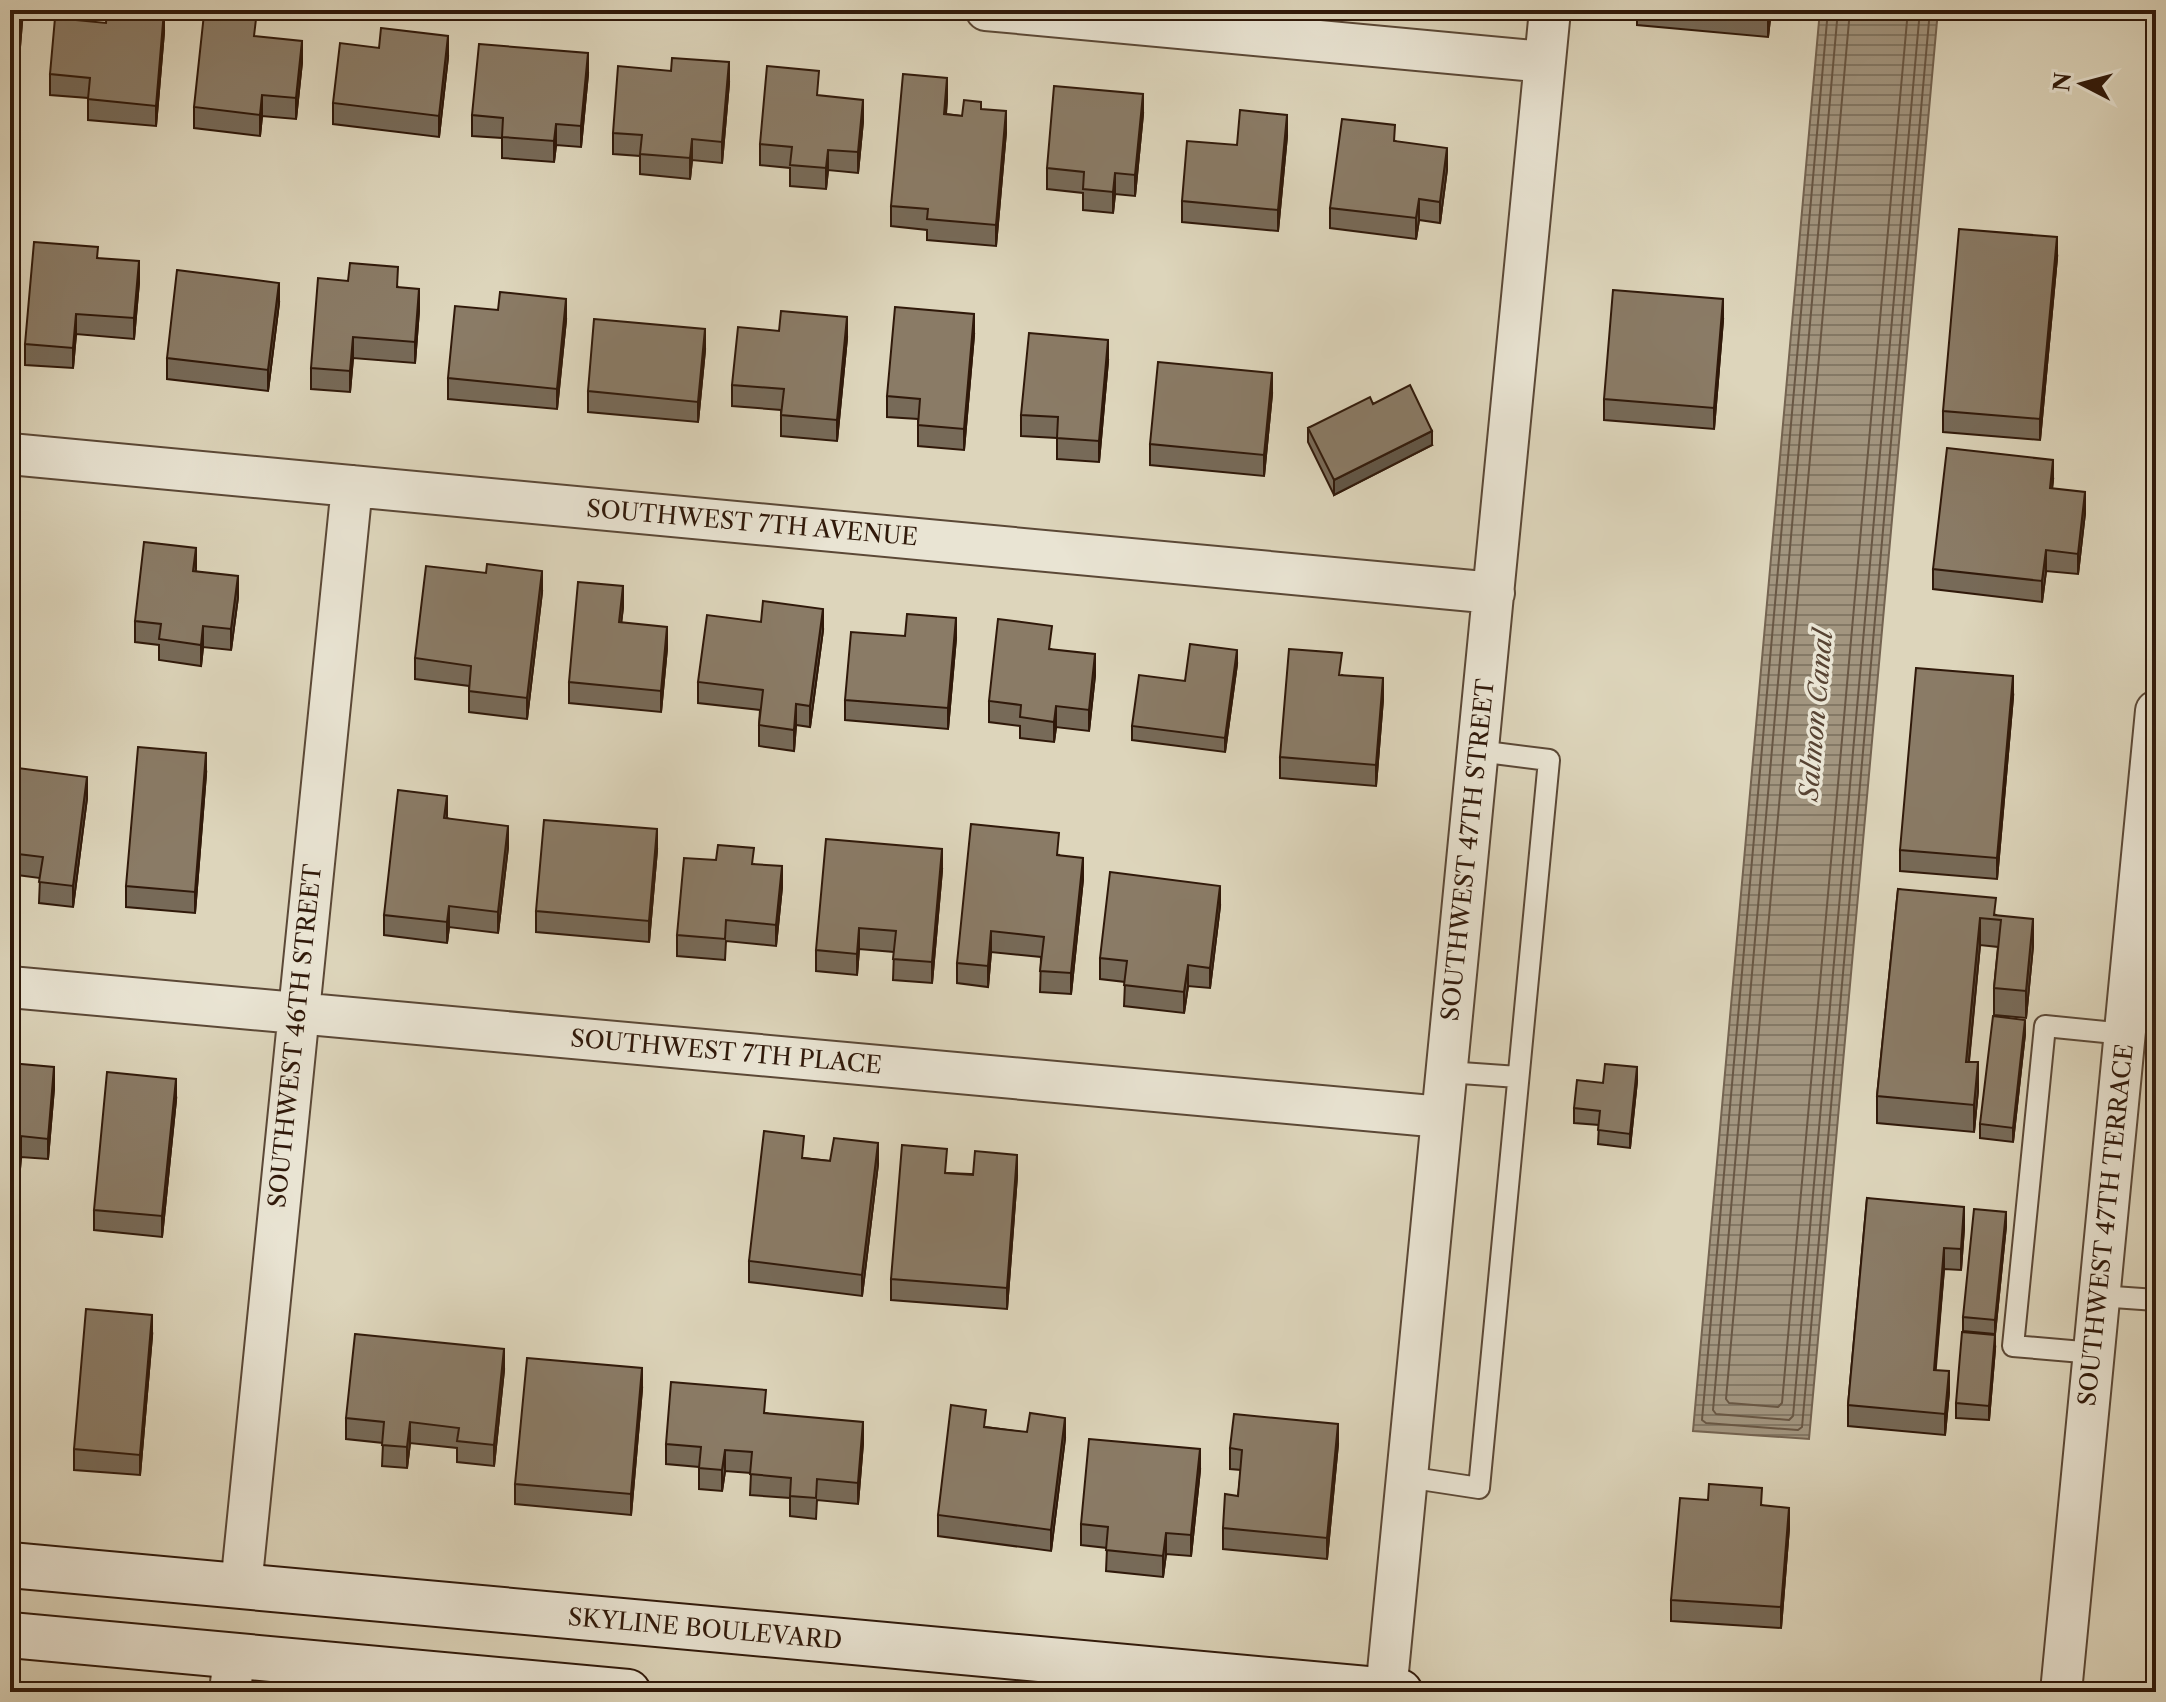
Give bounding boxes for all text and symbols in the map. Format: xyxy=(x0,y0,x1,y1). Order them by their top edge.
north arrow xyxy=(2042,44,2122,124)
text: N xyxy=(2048,71,2077,93)
street label: SOUTHWEST 7TH AVENUE xyxy=(585,494,919,551)
water label: Salmon Canal xyxy=(1792,626,1840,804)
street label: SOUTHWEST 47TH STREET xyxy=(1435,677,1500,1022)
street label: SOUTHWEST 46TH STREET xyxy=(262,863,327,1209)
street label: SOUTHWEST 7TH PLACE xyxy=(569,1023,883,1080)
street label: SOUTHWEST 47TH TERRACE xyxy=(2072,1043,2139,1407)
street label: SKYLINE BOULEVARD xyxy=(567,1602,843,1655)

